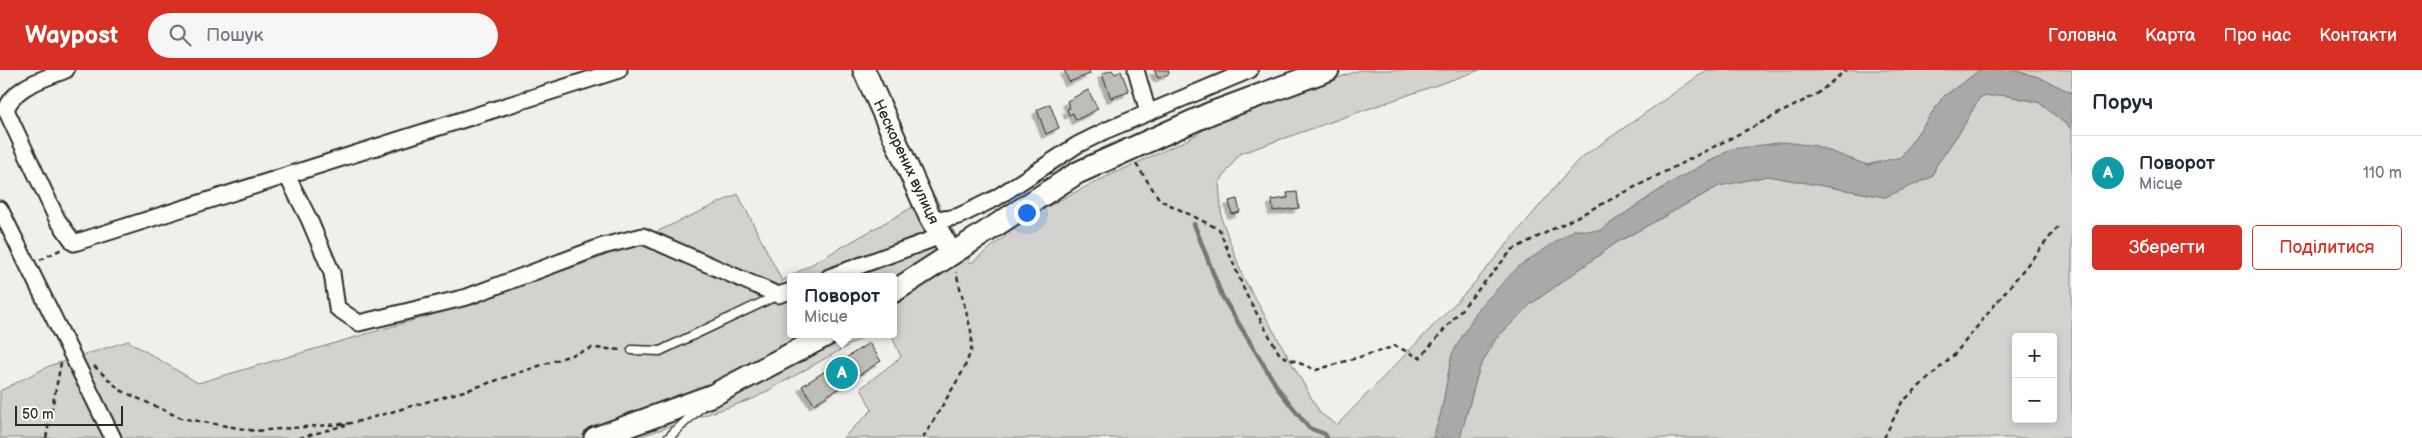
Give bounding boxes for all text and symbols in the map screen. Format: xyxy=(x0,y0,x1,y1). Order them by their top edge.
search box xyxy=(148,13,498,58)
text: Waypost xyxy=(25,21,118,50)
icon: search xyxy=(166,21,194,49)
text: Пошук xyxy=(206,24,264,47)
text: Головна xyxy=(2048,25,2117,46)
text: Карта xyxy=(2145,25,2196,46)
text: Про нас xyxy=(2224,25,2291,46)
text: Контакти xyxy=(2319,25,2397,46)
text: Поруч xyxy=(2092,90,2153,115)
street label: Нескорених вулиця xyxy=(869,96,943,228)
text: Поворот xyxy=(2139,152,2215,175)
text: A xyxy=(2103,164,2113,183)
text: 110 m xyxy=(2363,164,2402,183)
text: Місце xyxy=(2139,175,2183,194)
your location xyxy=(1014,200,1040,226)
button: Зберегти xyxy=(2092,225,2242,270)
button: Поділитися xyxy=(2252,225,2402,270)
popup xyxy=(787,273,897,338)
text: Поворот xyxy=(804,285,880,308)
text: Місце xyxy=(804,308,848,327)
map controls xyxy=(2012,333,2057,423)
button: + xyxy=(2012,333,2057,378)
pin: A xyxy=(826,354,858,392)
button: − xyxy=(2012,378,2057,423)
scale bar xyxy=(15,403,122,426)
text: 50 m xyxy=(22,406,54,423)

